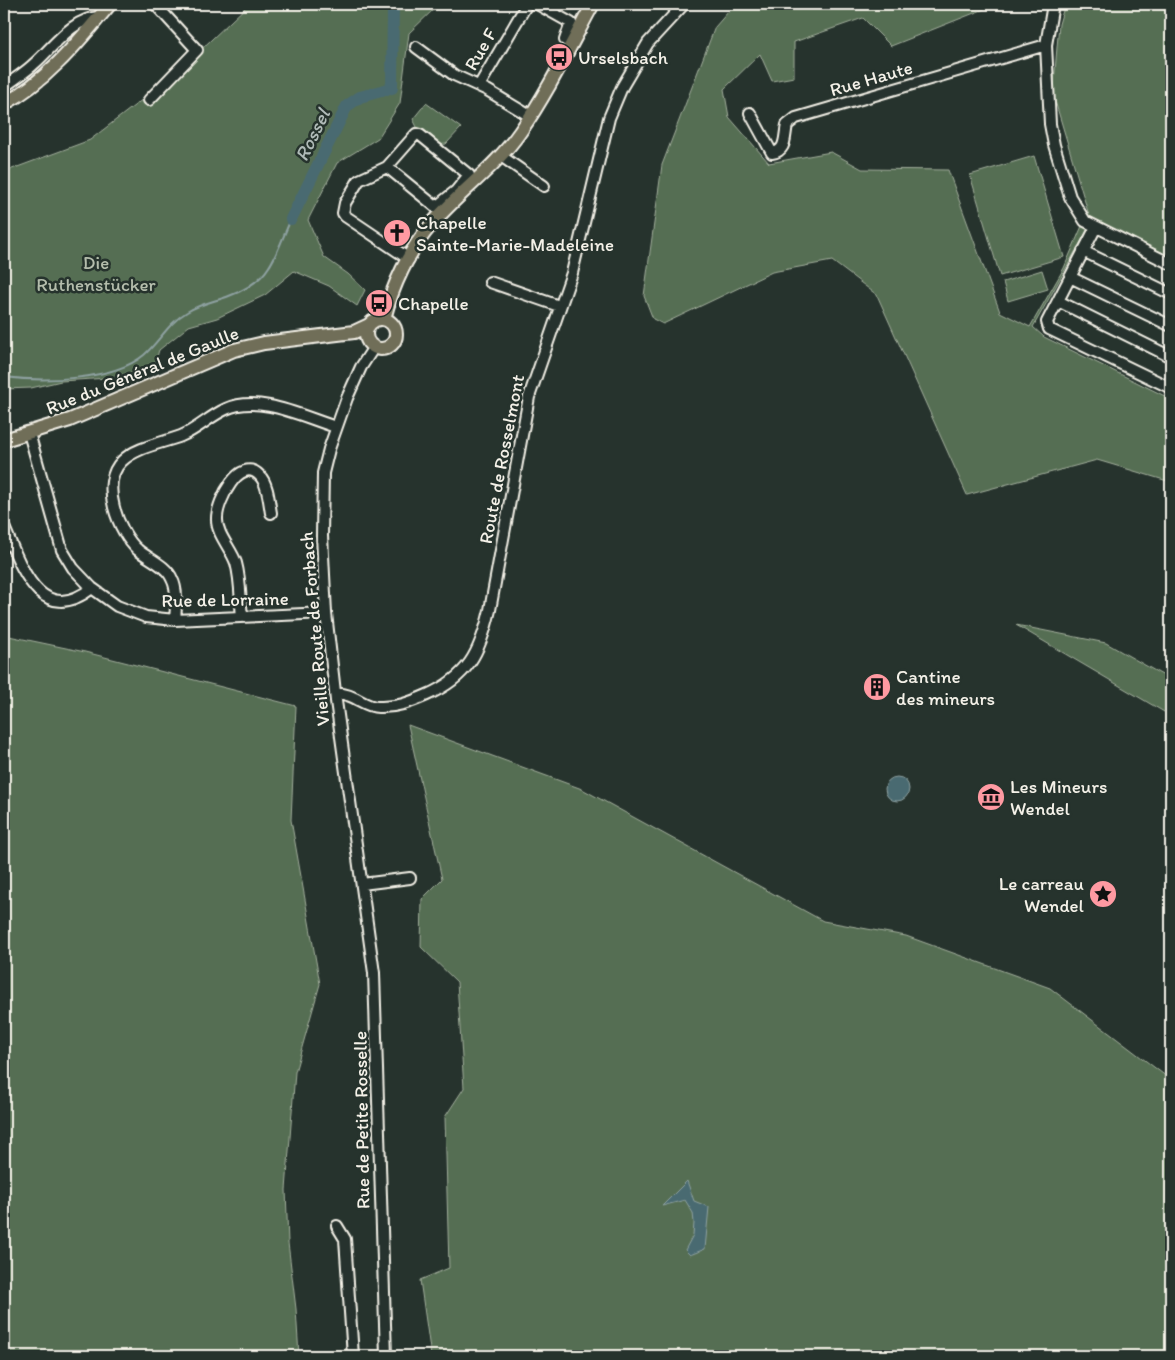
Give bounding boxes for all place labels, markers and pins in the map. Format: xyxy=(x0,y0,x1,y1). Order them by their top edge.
bus stop icon: Urselsbach xyxy=(544,42,574,72)
place label: Urselsbach xyxy=(578,46,669,69)
place label: Chapelle Sainte-Marie-Madeleine xyxy=(416,211,614,256)
church icon: Chapelle Sainte-Marie-Madeleine xyxy=(382,218,412,248)
bus stop icon: Chapelle xyxy=(364,288,394,318)
place label: Chapelle xyxy=(398,292,469,315)
place label: Cantine des mineurs xyxy=(896,665,995,710)
building icon: Cantine des mineurs xyxy=(862,672,892,702)
place label: Les Mineurs Wendel xyxy=(1010,775,1107,820)
museum icon: Les Mineurs Wendel xyxy=(976,782,1006,812)
place label: Le carreau Wendel xyxy=(999,872,1085,917)
place icon: Le carreau Wendel xyxy=(1088,879,1118,909)

